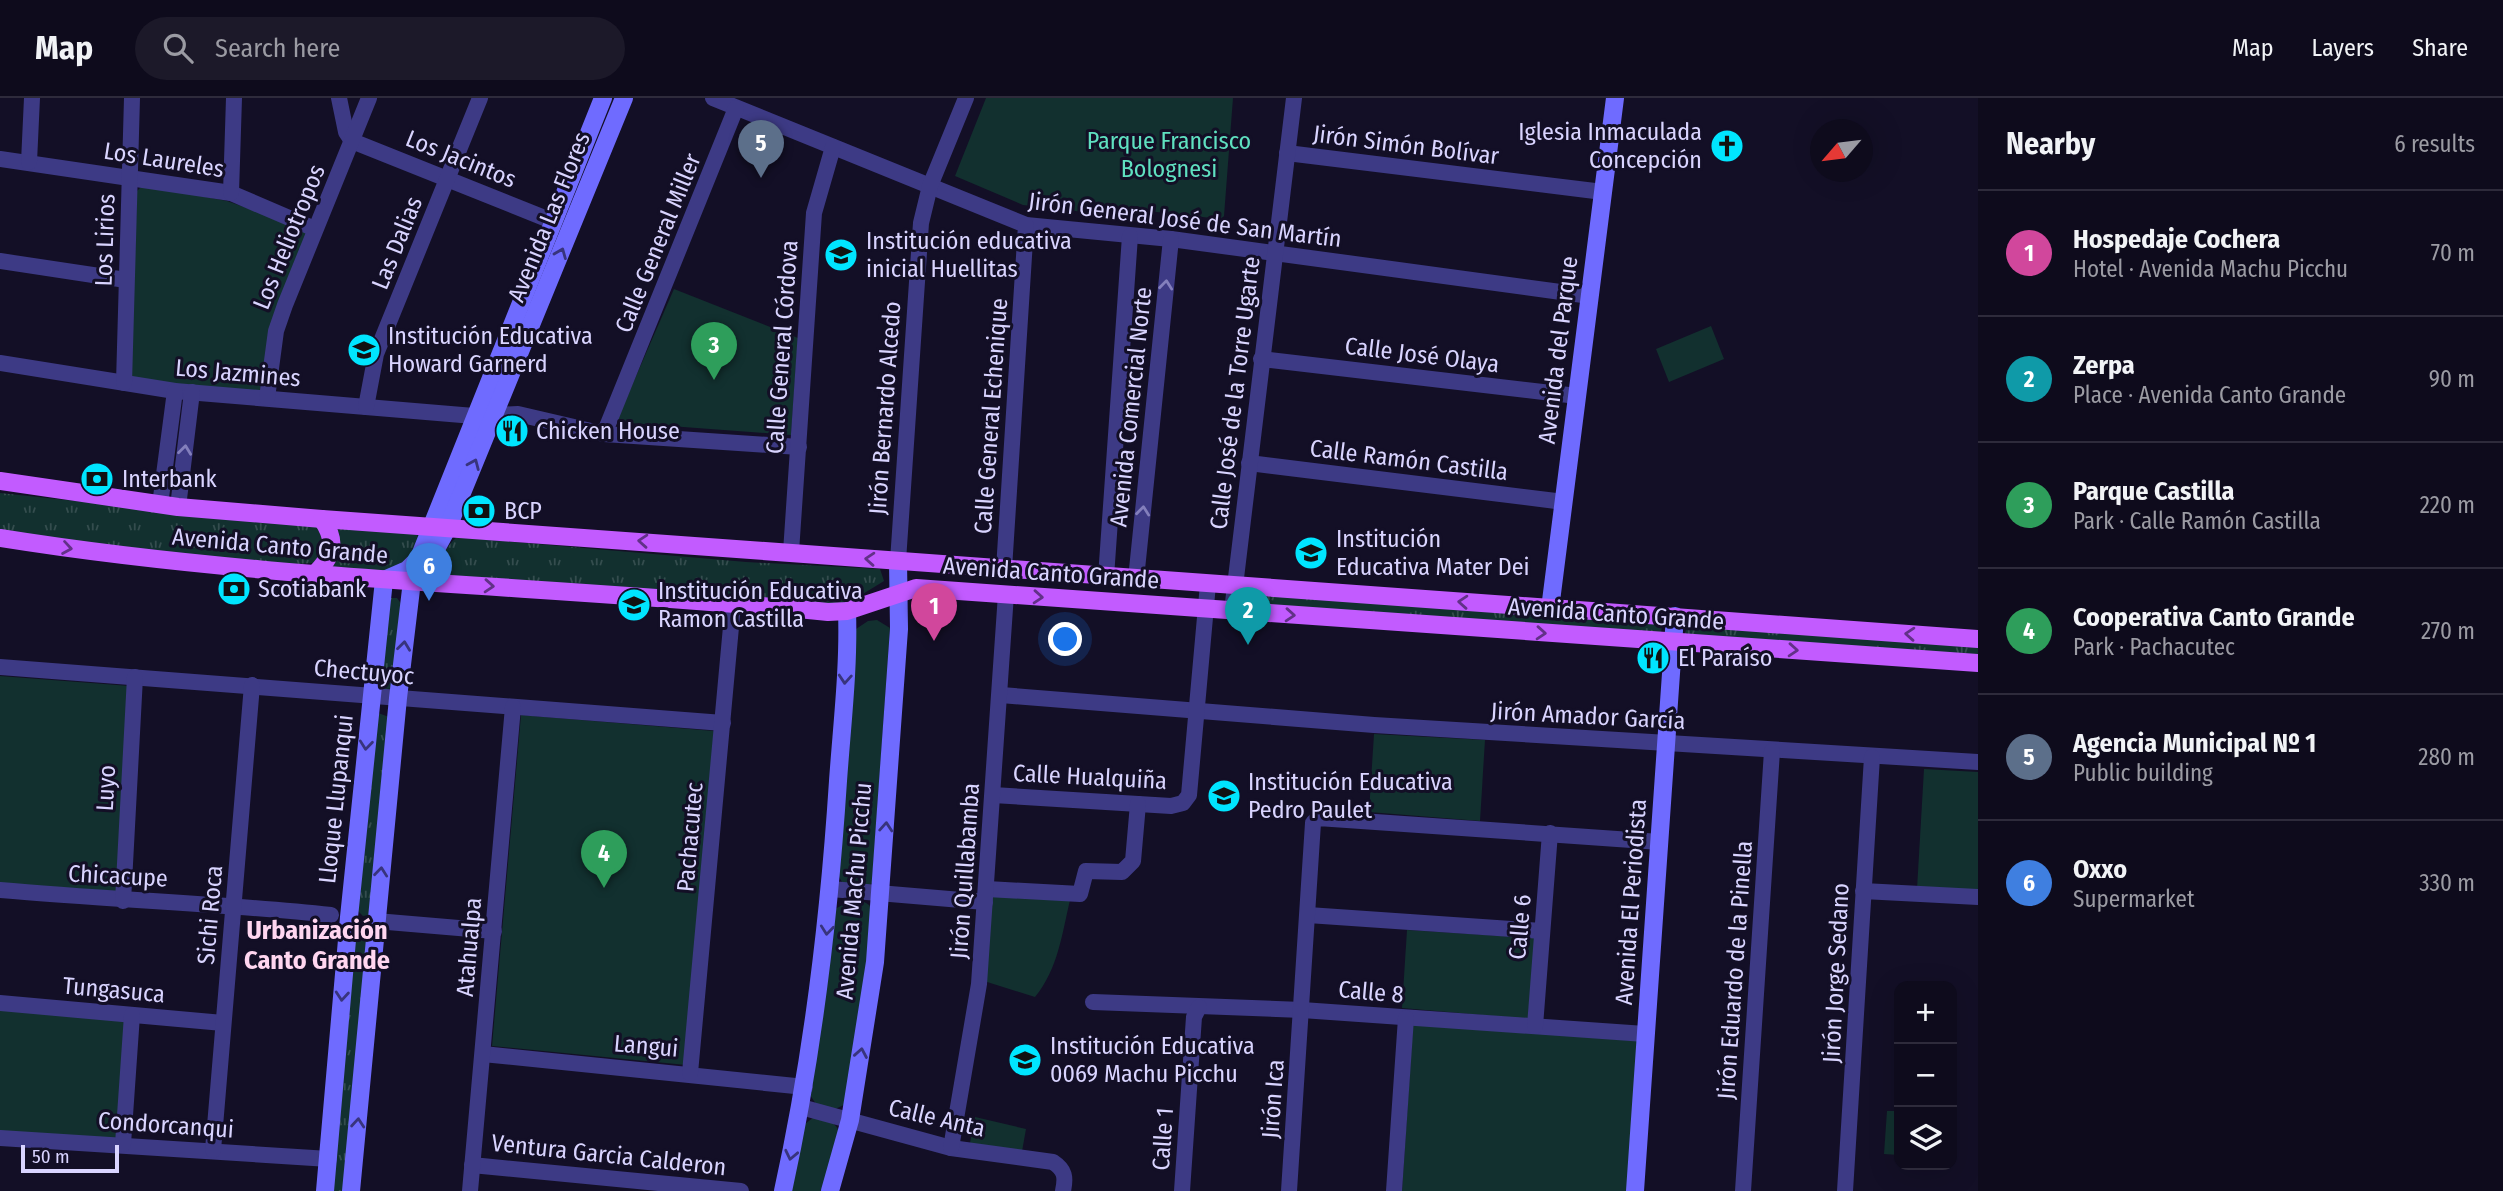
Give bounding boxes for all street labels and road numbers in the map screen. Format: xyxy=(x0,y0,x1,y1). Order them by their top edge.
street label: Jirón Simón Bolívar xyxy=(1311,120,1501,170)
street label: Los Jacintos xyxy=(402,124,520,194)
street label: Avenida Las Flores xyxy=(502,128,596,306)
street label: Los Laureles xyxy=(102,137,226,183)
street label: Calle General Miller xyxy=(609,149,707,337)
street label: Los Heliotropos xyxy=(247,160,331,314)
street label: Jirón General José de San Martín xyxy=(1027,187,1343,253)
street label: Los Lirios xyxy=(89,193,121,287)
street label: Las Dalias xyxy=(366,193,428,293)
street label: Calle General Córdova xyxy=(761,239,803,455)
street label: Calle José de la Torre Ugarte xyxy=(1204,255,1266,531)
street label: Avenida del Parque xyxy=(1533,255,1583,445)
street label: Avenida Comercial Norte xyxy=(1104,286,1158,528)
street label: Calle General Echenique xyxy=(969,297,1013,535)
street label: Jirón Bernardo Alcedo xyxy=(864,300,906,516)
street label: Calle José Olaya xyxy=(1343,332,1501,378)
street label: Los Jazmines xyxy=(174,354,302,392)
street label: Calle Ramón Castilla xyxy=(1308,434,1510,486)
street label: Avenida Canto Grande xyxy=(171,523,389,569)
street label: Avenida Canto Grande xyxy=(942,551,1160,595)
street label: Avenida Canto Grande xyxy=(1507,592,1725,636)
street label: Chectuyoc xyxy=(313,654,415,690)
street label: Jirón Amador García xyxy=(1490,697,1686,735)
street label: Lloque Llupanqui xyxy=(313,713,359,885)
street label: Calle Hualquiña xyxy=(1012,759,1168,795)
street label: Luyo xyxy=(91,764,121,812)
street label: Pachacutec xyxy=(671,781,709,893)
street label: Avenida Machu Picchu xyxy=(831,781,877,1001)
street label: Jirón Quillabamba xyxy=(945,782,985,960)
street label: Avenida El Periodista xyxy=(1610,798,1652,1006)
street label: Jirón Eduardo de la Pinella xyxy=(1712,840,1758,1100)
street label: Chicacupe xyxy=(67,859,169,893)
street label: Sichi Roca xyxy=(192,864,228,966)
street label: Jirón Jorge Sedano xyxy=(1817,882,1855,1064)
street label: Calle 6 xyxy=(1503,893,1537,961)
street label: Atahualpa xyxy=(451,896,487,998)
street label: Tungasuca xyxy=(62,972,166,1008)
street label: Calle 8 xyxy=(1337,975,1405,1009)
street label: Langui xyxy=(613,1029,679,1063)
street label: Jirón Ica xyxy=(1256,1058,1290,1140)
street label: Calle Anta xyxy=(886,1093,988,1143)
street label: Condorcanqui xyxy=(97,1106,235,1144)
street label: Calle 1 xyxy=(1147,1107,1179,1171)
street label: Ventura Garcia Calderon xyxy=(490,1129,728,1181)

